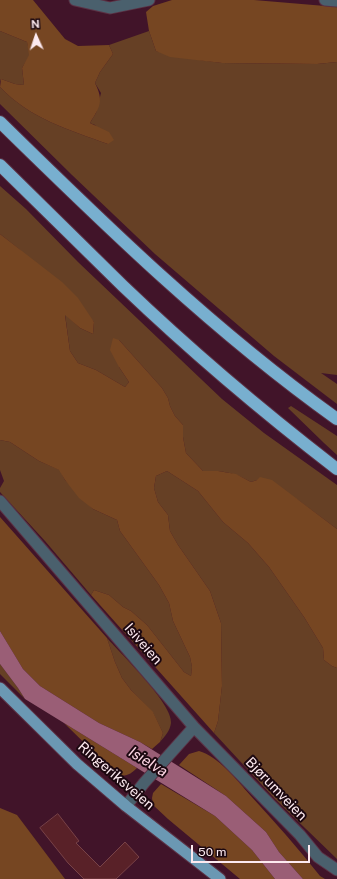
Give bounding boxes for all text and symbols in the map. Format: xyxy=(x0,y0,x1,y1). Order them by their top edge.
north arrow xyxy=(16,16,56,56)
text: N xyxy=(31,18,40,30)
street label: Isiveien xyxy=(121,620,165,668)
street label: Ringeriksveien xyxy=(74,738,158,814)
water label: Isielva xyxy=(125,743,171,781)
street label: Bjørumveien xyxy=(242,754,310,824)
scale bar xyxy=(193,837,312,863)
text: 50 m xyxy=(198,845,226,859)

